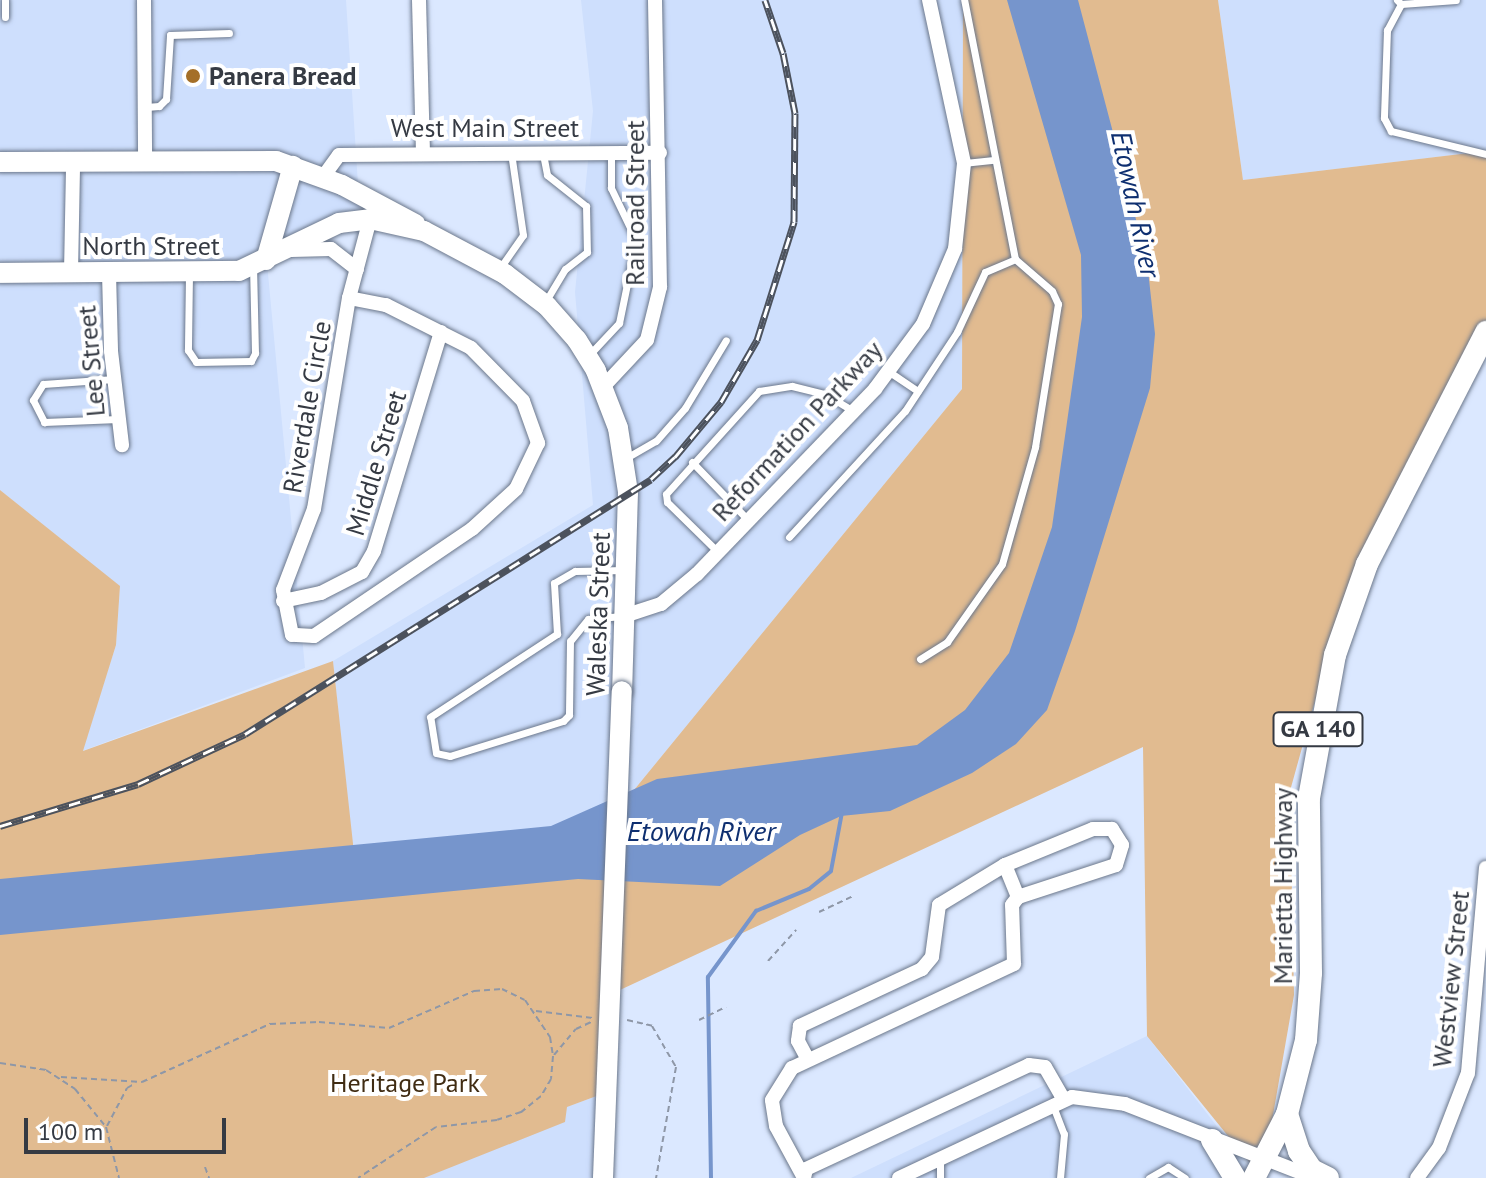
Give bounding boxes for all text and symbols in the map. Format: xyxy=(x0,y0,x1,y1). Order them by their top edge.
place label: Panera Bread xyxy=(209,60,357,92)
marker: Panera Bread xyxy=(184,67,202,85)
street label: West Main Street xyxy=(391,112,579,144)
street label: Railroad Street xyxy=(619,120,651,286)
water label: Etowah River xyxy=(1104,128,1168,280)
street label: North Street xyxy=(82,230,220,262)
street label: Lee Street xyxy=(71,304,111,418)
street label: Riverdale Circle xyxy=(276,318,338,496)
street label: Reformation Parkway xyxy=(705,334,889,528)
street label: Middle Street xyxy=(339,387,413,539)
street label: Waleska Street xyxy=(580,532,616,696)
road number: GA 140 xyxy=(1270,709,1366,749)
street label: Marietta Highway xyxy=(1267,788,1299,984)
water label: Etowah River xyxy=(627,814,775,848)
street label: Westview Street xyxy=(1426,889,1476,1069)
park label: Heritage Park xyxy=(330,1067,480,1099)
scale bar xyxy=(28,1102,230,1152)
text: 100 m xyxy=(38,1116,103,1147)

